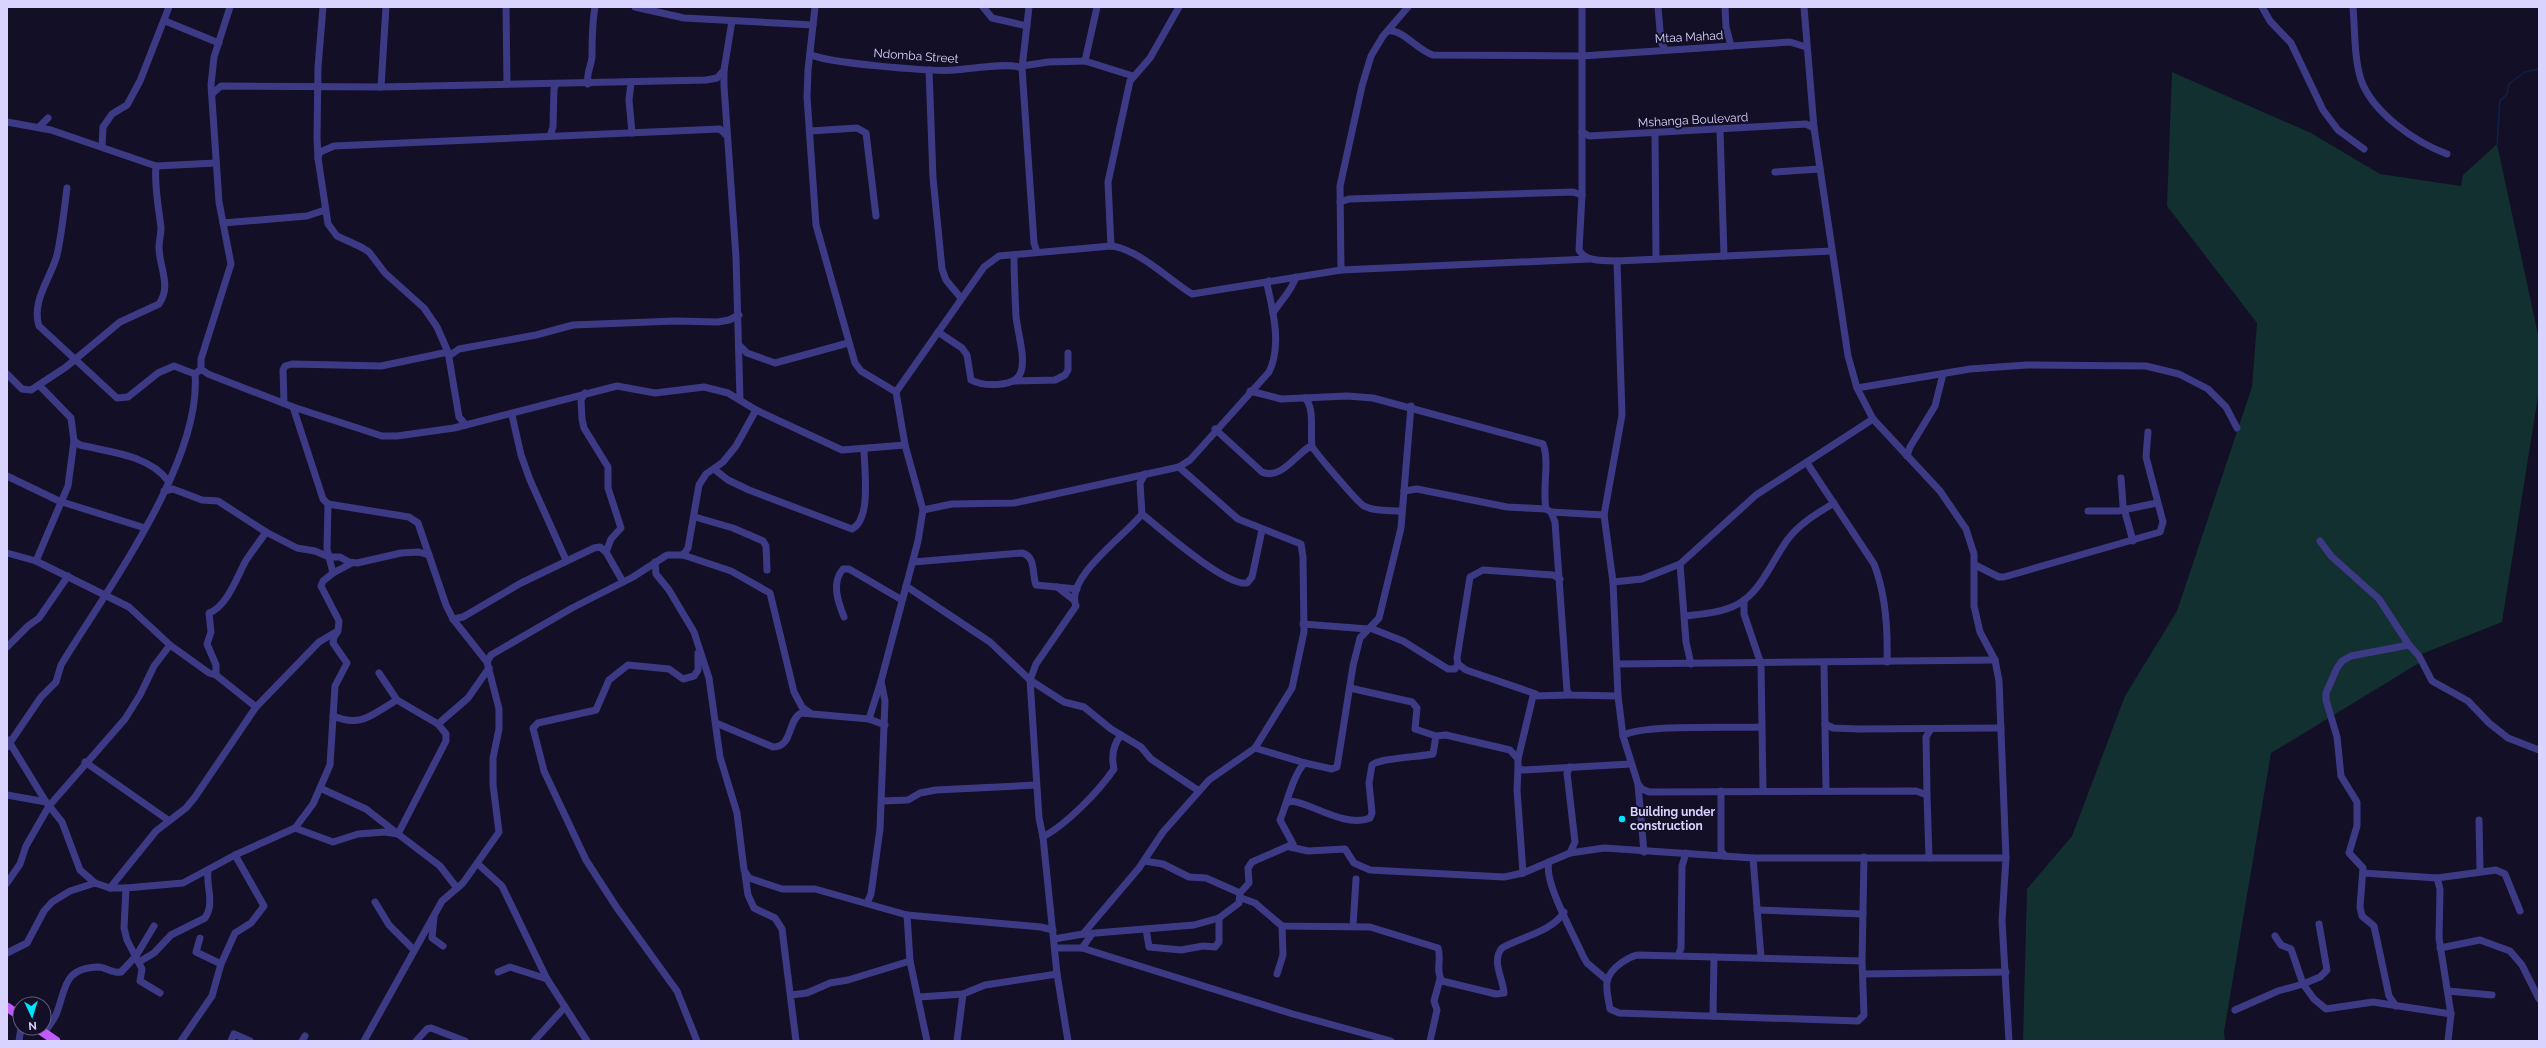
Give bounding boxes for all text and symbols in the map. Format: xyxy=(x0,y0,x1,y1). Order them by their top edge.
street label: Mtaa Mahad xyxy=(1654,28,1724,46)
street label: Ndomba Street xyxy=(873,46,959,66)
street label: Mshanga Boulevard xyxy=(1637,110,1749,130)
place label: Building under construction xyxy=(1630,805,1716,833)
marker: Building under construction xyxy=(1617,814,1627,824)
north arrow xyxy=(12,996,52,1036)
text: N xyxy=(28,1019,37,1032)

